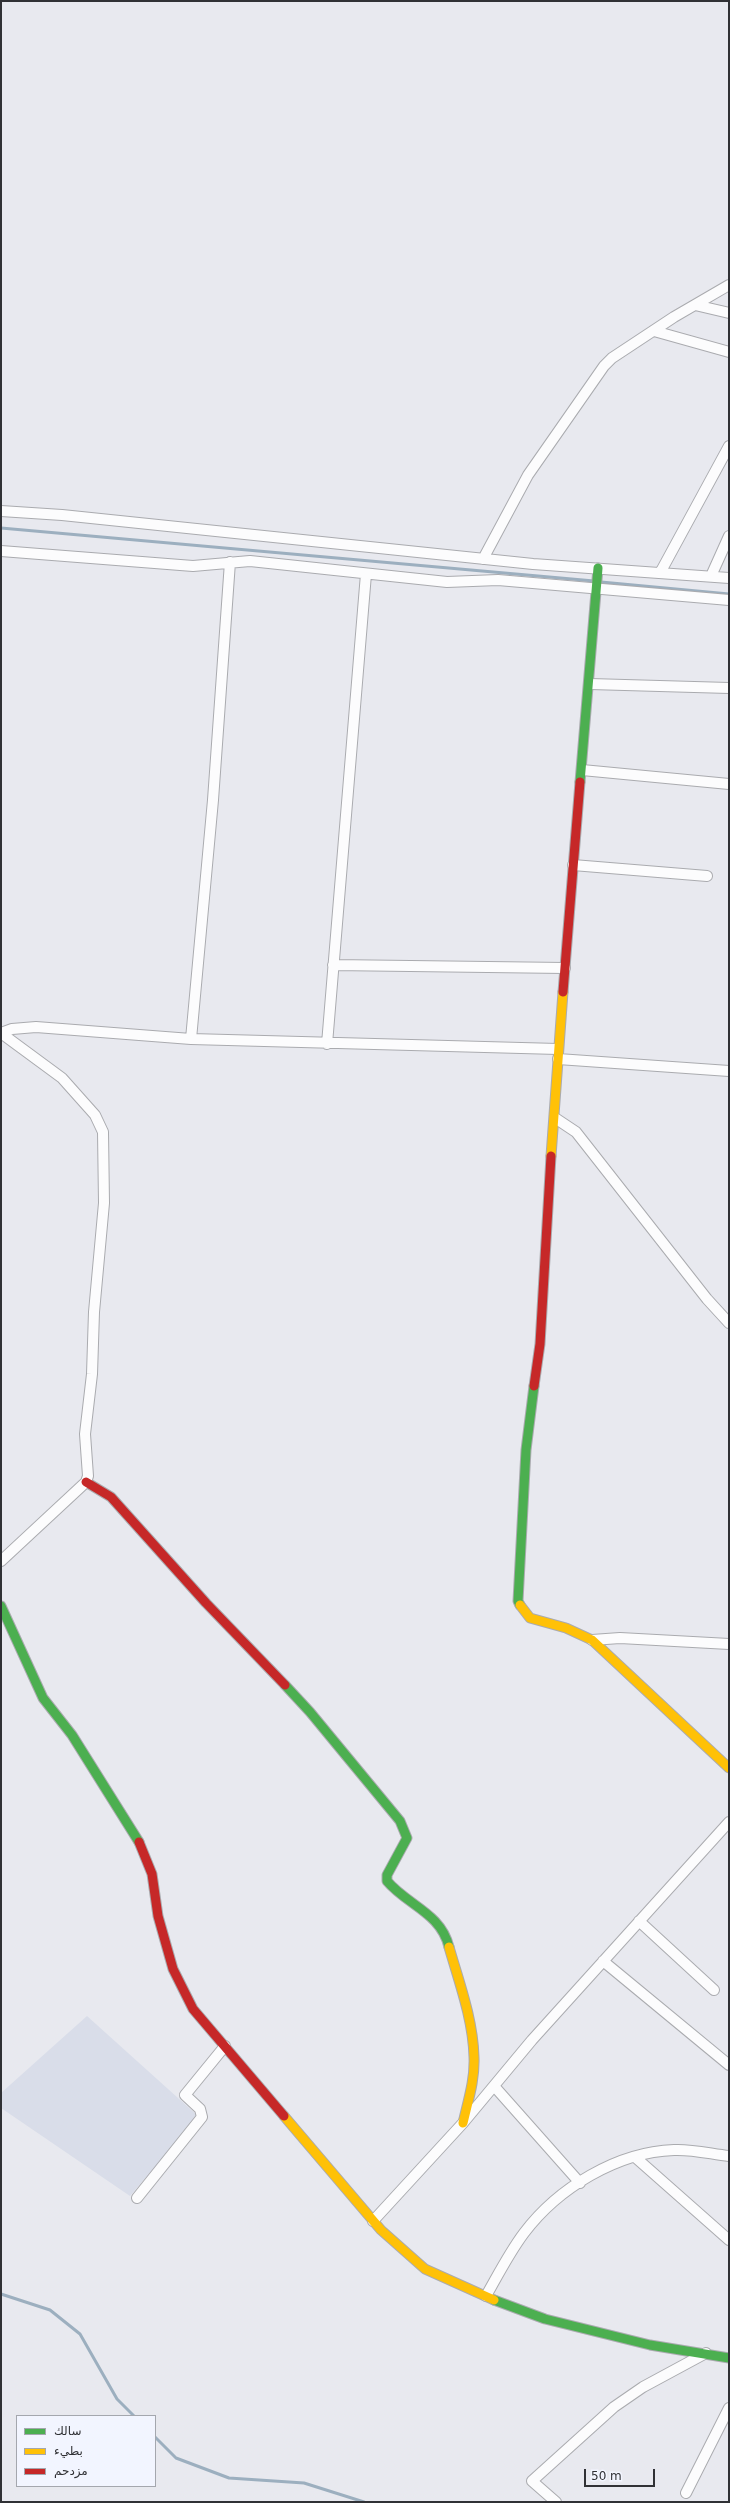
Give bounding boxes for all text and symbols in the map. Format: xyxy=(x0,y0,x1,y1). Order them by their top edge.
legend xyxy=(16,2415,156,2487)
text: سالك xyxy=(54,2424,81,2438)
text: بطيء xyxy=(54,2444,83,2458)
scale bar xyxy=(586,2461,657,2487)
text: مزدحم xyxy=(54,2464,88,2478)
text: 50 m xyxy=(591,2469,622,2483)

